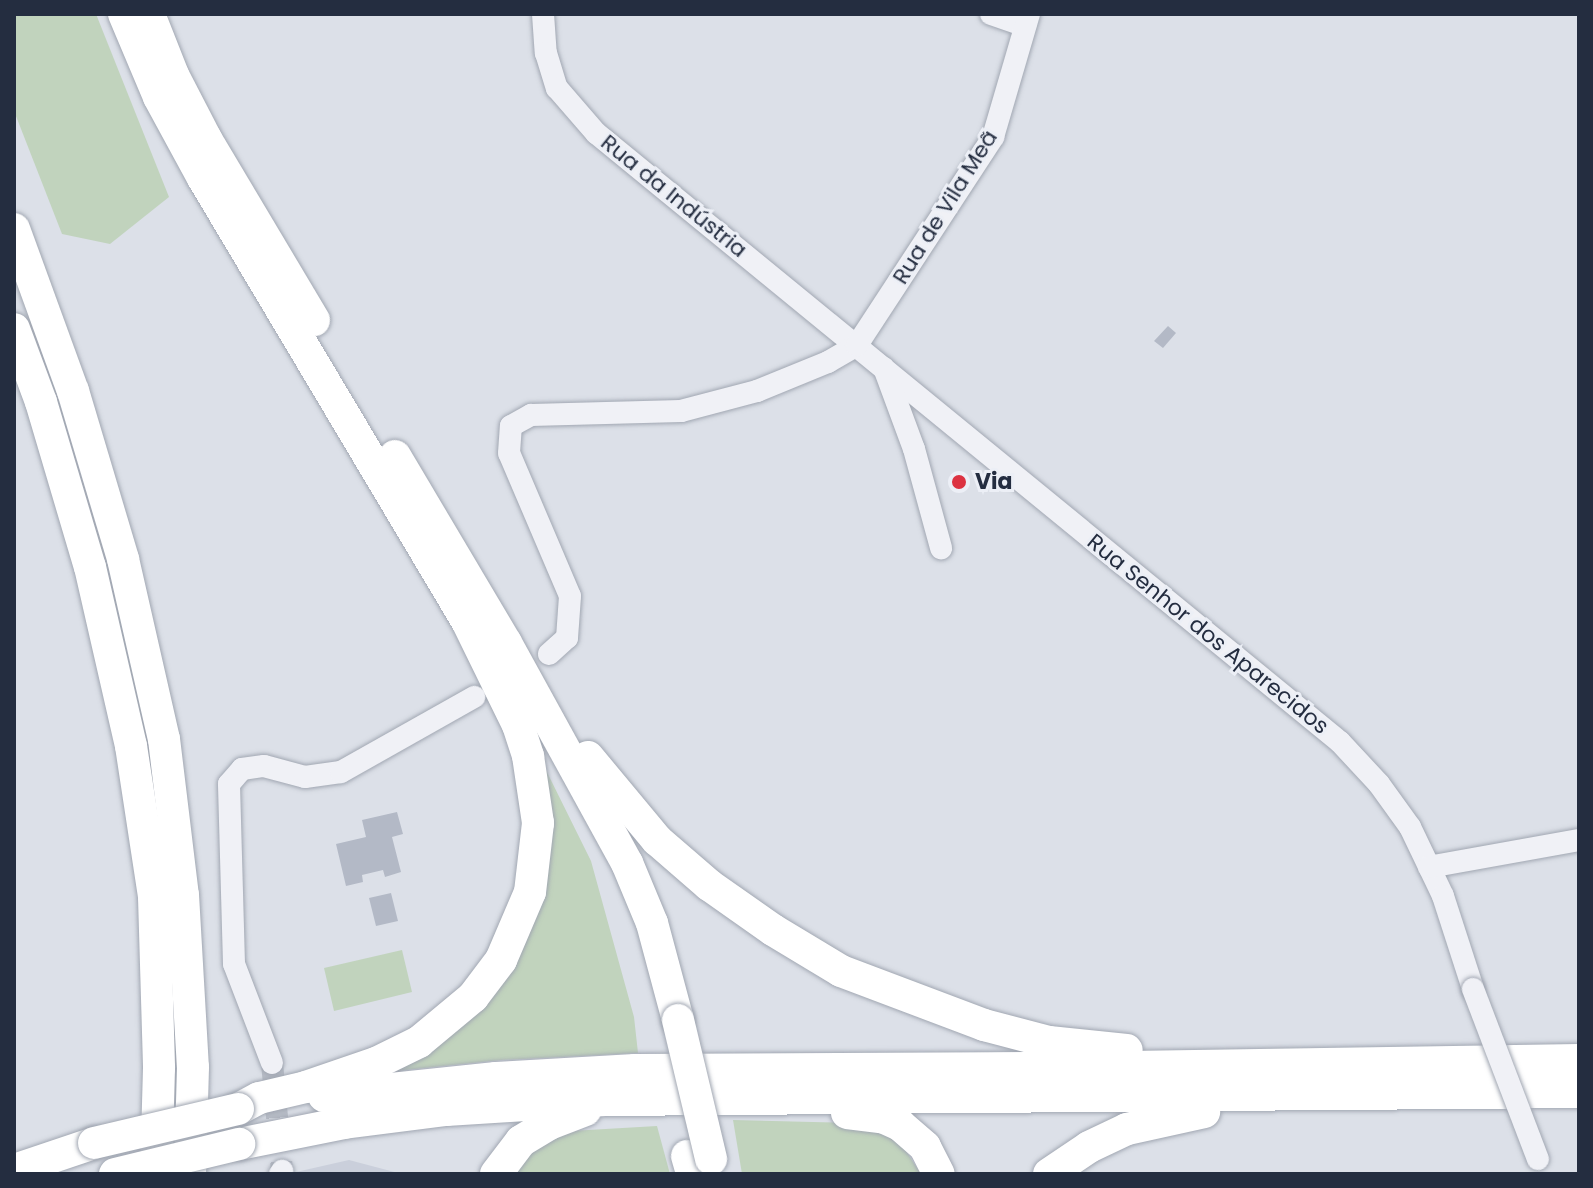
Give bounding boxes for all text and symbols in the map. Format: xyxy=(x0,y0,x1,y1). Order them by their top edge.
street label: Rua de Vila Meã xyxy=(887,125,1003,289)
street label: Rua da Indústria xyxy=(596,129,752,263)
place label: Via xyxy=(975,469,1012,495)
marker: Via xyxy=(950,473,968,491)
street label: Rua Senhor dos Aparecidos xyxy=(1082,528,1334,740)

